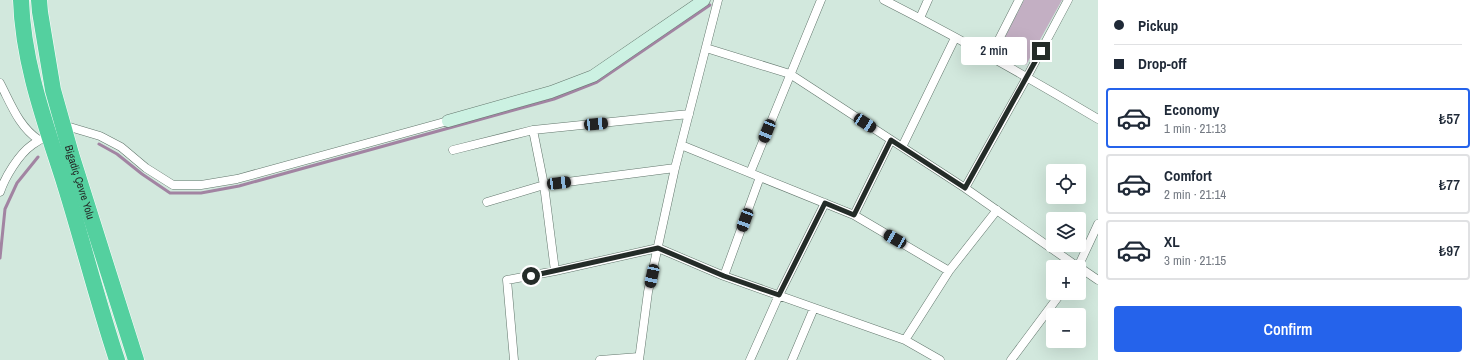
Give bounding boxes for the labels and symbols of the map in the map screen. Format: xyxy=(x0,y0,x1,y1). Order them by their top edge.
callout: 2 min xyxy=(961,37,1027,65)
route end xyxy=(1032,42,1050,60)
car xyxy=(852,111,878,135)
car xyxy=(584,117,608,131)
car xyxy=(757,118,777,144)
street label: Bigadiç Çevre Yolu xyxy=(62,143,98,221)
car xyxy=(546,176,572,190)
car xyxy=(735,207,755,233)
car xyxy=(882,228,908,250)
car xyxy=(644,263,660,289)
route start xyxy=(522,267,540,285)

